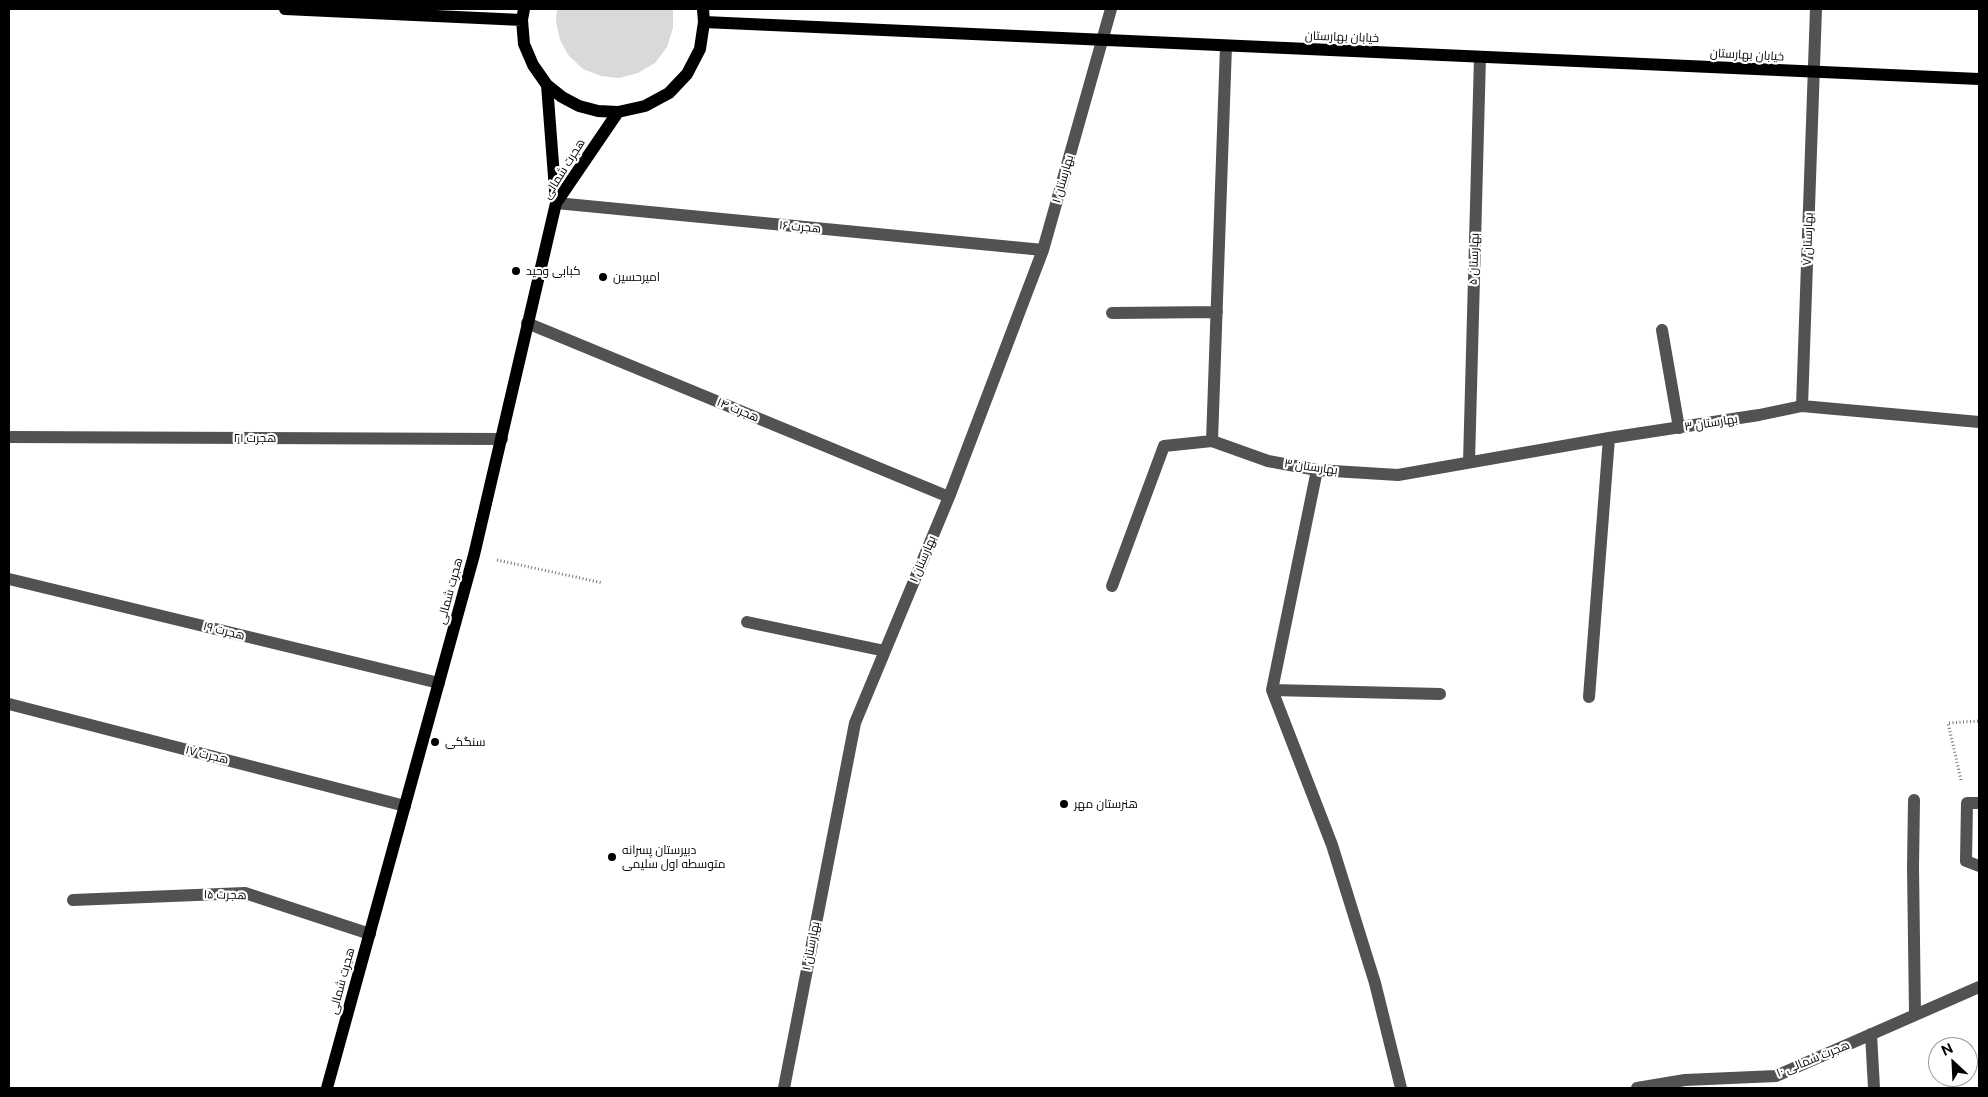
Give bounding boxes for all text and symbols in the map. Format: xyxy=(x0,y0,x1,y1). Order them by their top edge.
street label: خیابان بهارستان xyxy=(1305,29,1379,45)
street label: خیابان بهارستان xyxy=(1710,46,1784,64)
street label: هجرت شمالی xyxy=(540,136,588,202)
street label: بهارستان ۱ xyxy=(1049,153,1077,205)
street label: بهارستان ۷ xyxy=(1800,212,1816,266)
street label: هجرت ۱۶ xyxy=(778,218,822,236)
street label: بهارستان ۵ xyxy=(1466,233,1482,285)
place label: کبابی وحید xyxy=(526,264,580,278)
marker: کبابی وحید xyxy=(510,265,522,277)
place label: امیرحسین xyxy=(613,270,660,284)
marker: امیرحسین xyxy=(597,271,609,283)
street label: هجرت ۱۴ xyxy=(715,395,761,425)
street label: بهارستان ۳ xyxy=(1683,412,1739,434)
street label: هجرت ۲۱ xyxy=(234,431,276,445)
street label: بهارستان ۳ xyxy=(1283,456,1339,478)
street label: بهارستان ۱ xyxy=(907,533,939,585)
street label: هجرت شمالی xyxy=(434,556,466,626)
street label: هجرت ۱۹ xyxy=(202,619,246,643)
place label: سنگکی xyxy=(445,735,485,749)
marker: سنگکی xyxy=(429,736,441,748)
street label: هجرت ۱۷ xyxy=(184,743,230,767)
place label: هنرستان مهر xyxy=(1074,797,1138,811)
marker: هنرستان مهر xyxy=(1058,798,1070,810)
place label: دبیرستان پسرانه متوسطه اول سلیمی xyxy=(622,843,725,871)
marker: دبیرستان پسرانه متوسطه اول سلیمی xyxy=(606,851,618,863)
street label: هجرت ۱۵ xyxy=(203,887,247,903)
street label: بهارستان ۱ xyxy=(799,920,823,972)
street label: هجرت شمالی xyxy=(326,946,358,1016)
north arrow xyxy=(1928,1037,1978,1087)
street label: هجرت شمالی ۱۰ xyxy=(1774,1038,1852,1080)
text: N xyxy=(1939,1040,1955,1059)

